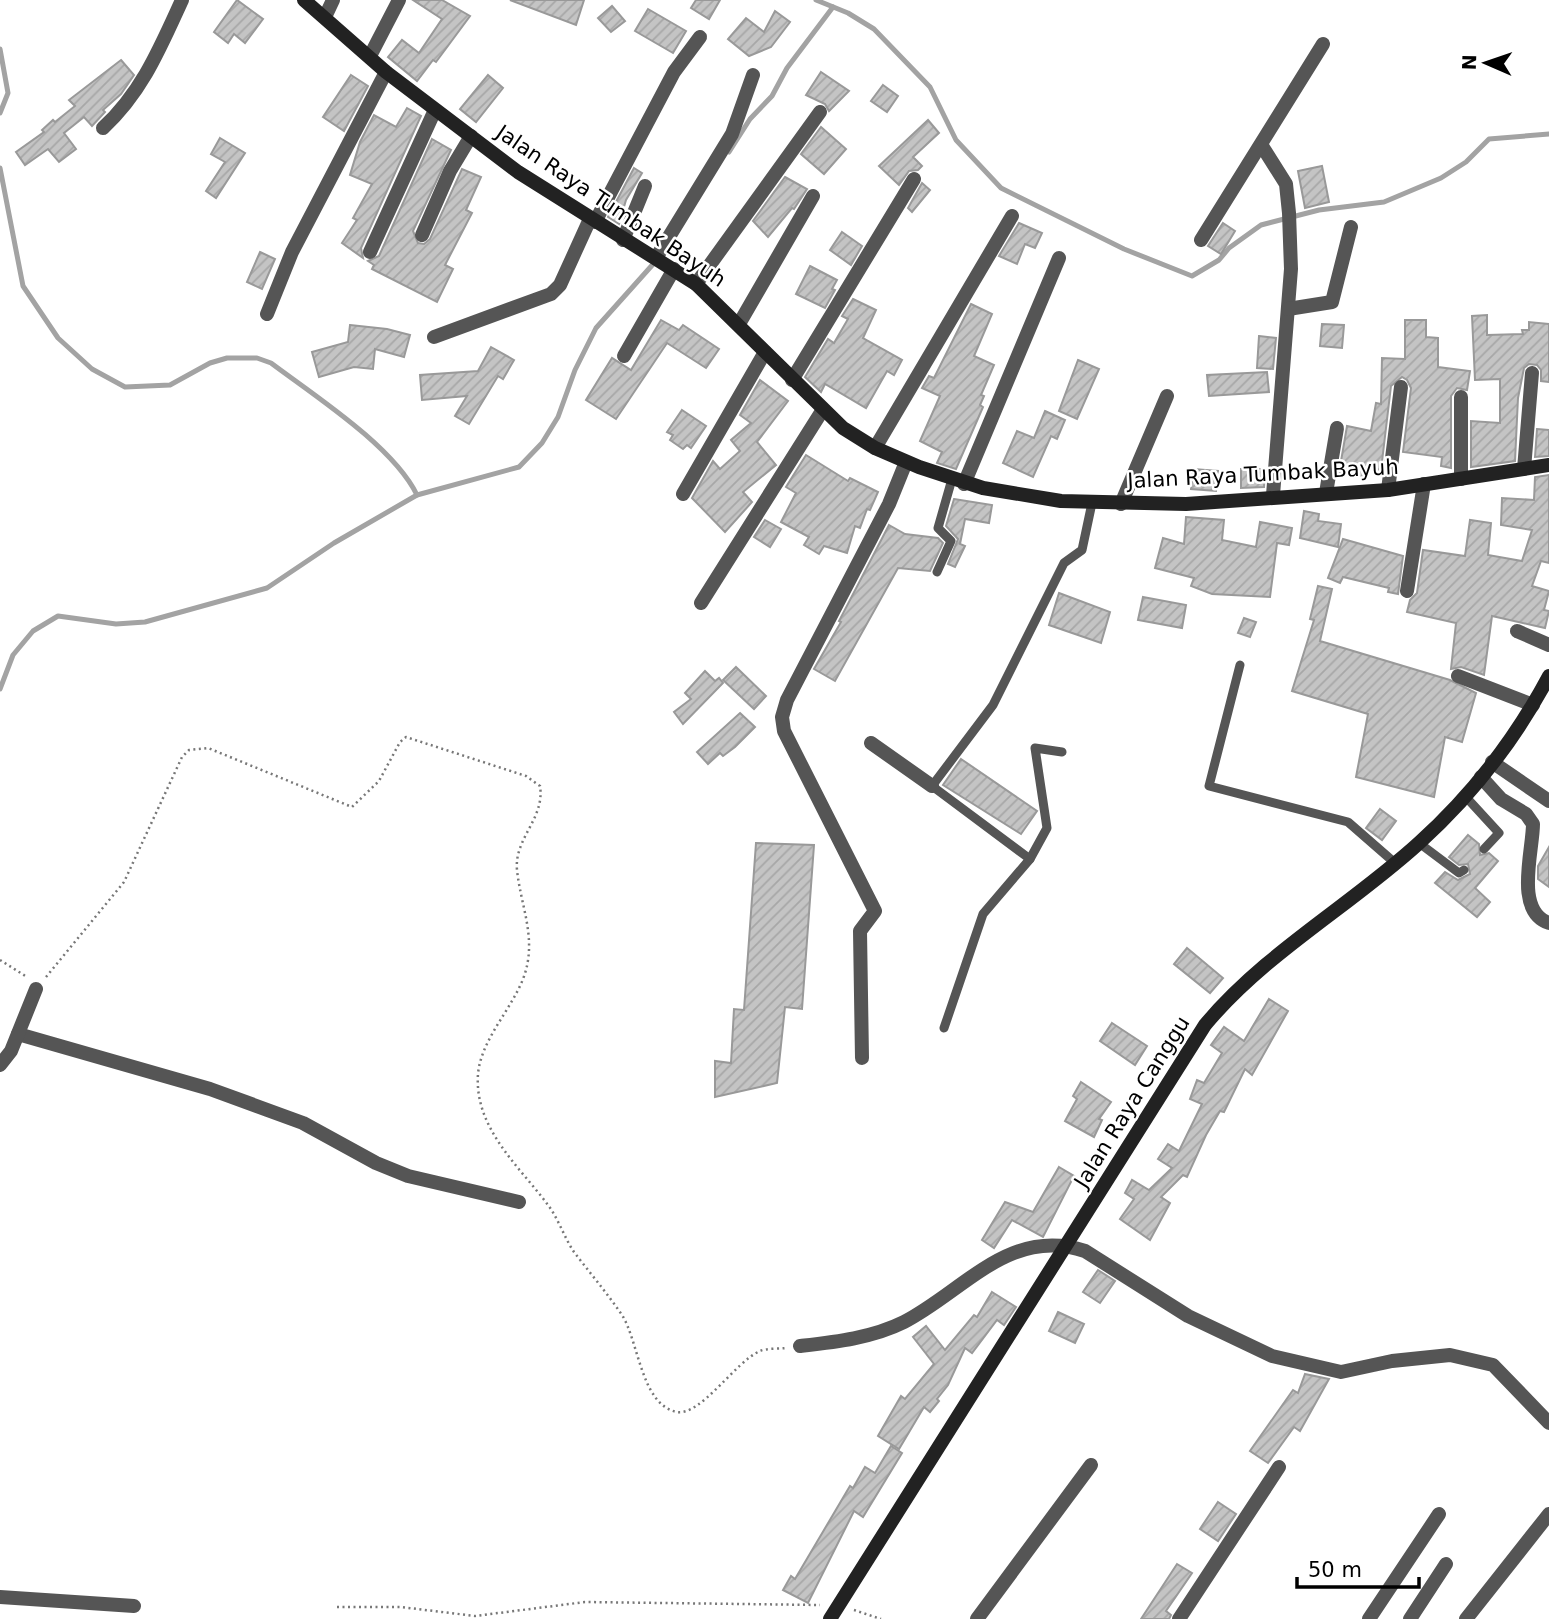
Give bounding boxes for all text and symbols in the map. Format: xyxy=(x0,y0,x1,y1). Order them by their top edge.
north arrow xyxy=(1451,28,1521,98)
text: N xyxy=(1458,54,1480,71)
street label: Jalan Raya Tumbak Bayuh xyxy=(490,119,730,292)
street label: Jalan Raya Tumbak Bayuh xyxy=(1125,455,1399,493)
street label: Jalan Raya Canggu xyxy=(1068,1012,1195,1194)
scale bar xyxy=(1297,1546,1420,1590)
text: 50 m xyxy=(1308,1558,1362,1582)

